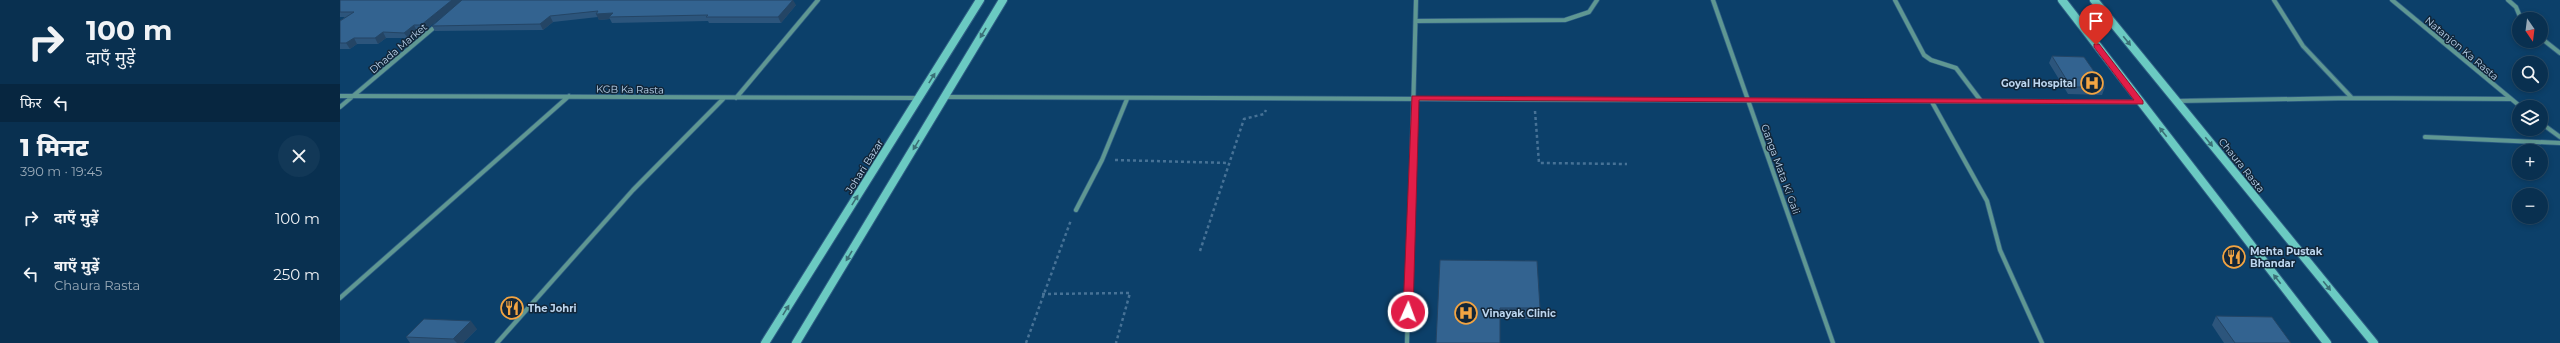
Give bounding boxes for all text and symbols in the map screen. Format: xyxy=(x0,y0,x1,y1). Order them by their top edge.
pin xyxy=(2079,4,2113,45)
icon: arrive xyxy=(2085,10,2107,32)
north arrow xyxy=(2512,12,2548,48)
map controls xyxy=(2512,12,2548,224)
text: 100 m xyxy=(86,13,172,47)
street label: Natanjon Ka Rasta xyxy=(2422,14,2501,83)
icon: right xyxy=(20,16,72,68)
street label: Dhada Market xyxy=(367,20,430,76)
one-way arrow xyxy=(980,27,987,39)
one-way arrow xyxy=(2123,36,2131,47)
text: दाएँ मुड़ें xyxy=(86,47,135,69)
button: search xyxy=(2512,56,2548,92)
hospital icon: Goyal Hospital xyxy=(2079,70,2105,96)
one-way arrow xyxy=(928,72,935,84)
place label: Goyal Hospital xyxy=(2001,77,2076,90)
street label: KGB Ka Rasta xyxy=(596,82,664,97)
icon: left xyxy=(50,92,72,114)
text: फिर xyxy=(20,93,42,112)
button: layers xyxy=(2512,100,2548,136)
street label: Ganga Mata Ki Gali xyxy=(1758,122,1803,216)
one-way arrow xyxy=(2159,127,2168,138)
text: 1 मिनट xyxy=(20,133,88,162)
button: close xyxy=(278,135,320,177)
street label: Chaura Rasta xyxy=(2216,135,2268,195)
street label: Johari Bazar xyxy=(842,137,886,197)
one-way arrow xyxy=(2204,137,2213,148)
one-way arrow xyxy=(913,139,920,151)
button: + xyxy=(2512,144,2548,180)
text: 390 m · 19:45 xyxy=(20,163,102,179)
button: − xyxy=(2512,188,2548,224)
one-way arrow xyxy=(852,194,859,206)
icon: right xyxy=(20,207,42,229)
text: दाएँ मुड़ें xyxy=(54,208,99,227)
text: 100 m xyxy=(275,209,320,228)
restaurant icon: Mehta Pustak Bhandar xyxy=(2221,244,2247,270)
place label: Mehta Pustak Bhandar xyxy=(2250,245,2323,270)
one-way arrow xyxy=(845,250,852,262)
text: बाएँ मुड़ें xyxy=(54,256,99,275)
icon: left xyxy=(20,263,42,285)
text: 250 m xyxy=(273,265,320,284)
one-way arrow xyxy=(2273,274,2282,285)
text: Chaura Rasta xyxy=(54,277,140,293)
one-way arrow xyxy=(2322,281,2331,291)
position arrow xyxy=(1387,291,1429,333)
restaurant icon: The Johri xyxy=(499,295,525,321)
hospital icon: Vinayak Clinic xyxy=(1453,300,1479,326)
place label: The Johri xyxy=(528,302,576,315)
one-way arrow xyxy=(782,305,790,315)
place label: Vinayak Clinic xyxy=(1481,307,1556,320)

